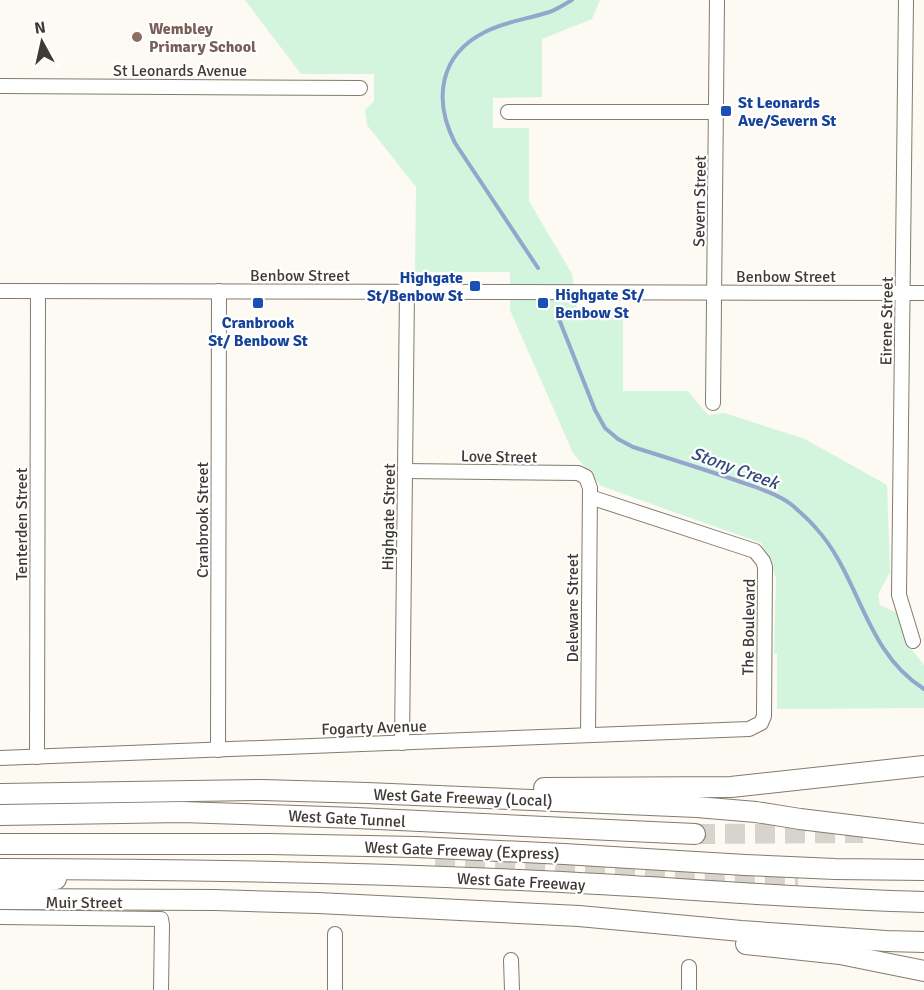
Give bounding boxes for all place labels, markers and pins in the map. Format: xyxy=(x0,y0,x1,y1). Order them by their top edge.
place label: Wembley Primary School xyxy=(149,19,256,57)
marker: Wembley Primary School xyxy=(130,30,144,44)
place label: St Leonards Ave/Severn St xyxy=(738,93,836,131)
marker: St Leonards Ave/Severn St xyxy=(719,104,733,118)
place label: Highgate St/Benbow St xyxy=(367,268,463,306)
marker: Highgate St/Benbow St xyxy=(468,279,482,293)
place label: Highgate St/ Benbow St xyxy=(555,285,645,323)
marker: Cranbrook St/ Benbow St xyxy=(251,296,265,310)
marker: Highgate St/ Benbow St xyxy=(536,296,550,310)
place label: Cranbrook St/ Benbow St xyxy=(208,313,308,351)

